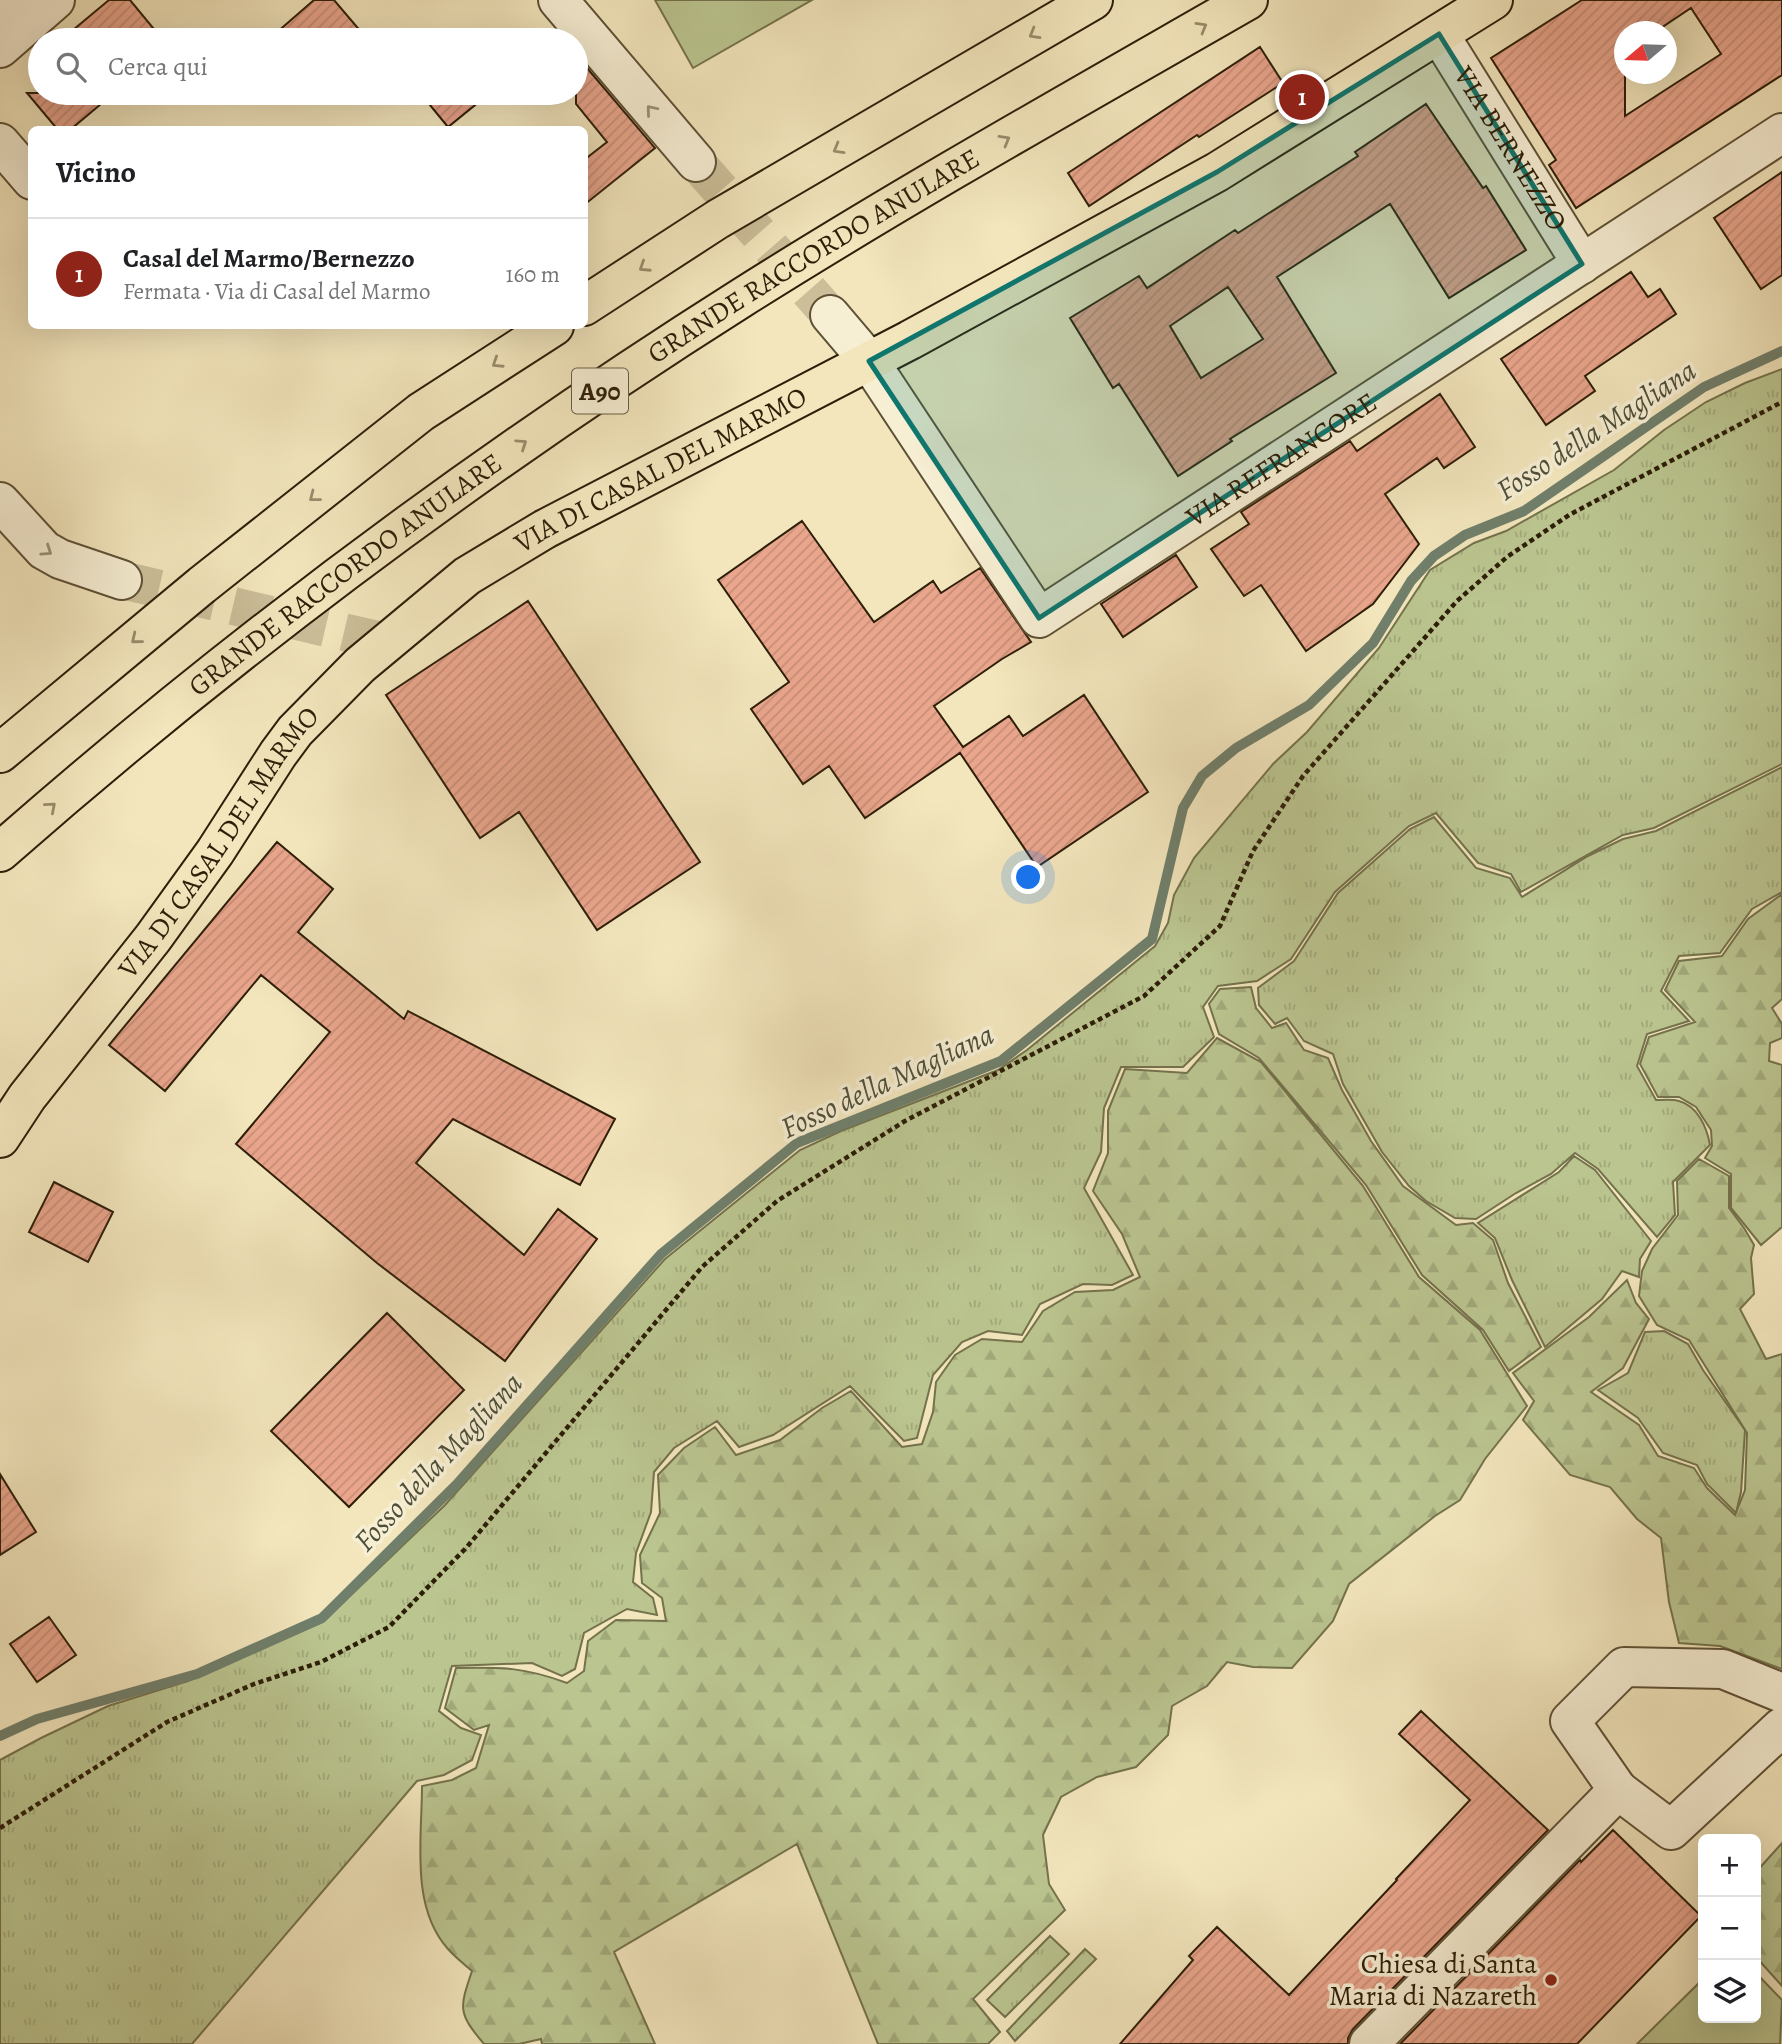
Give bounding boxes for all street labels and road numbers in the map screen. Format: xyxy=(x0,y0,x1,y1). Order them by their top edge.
street label: VIA BERNEZZO xyxy=(1444,58,1576,238)
street label: GRANDE RACCORDO ANULARE xyxy=(640,139,987,373)
road number: A90 xyxy=(572,368,628,414)
street label: VIA DI CASAL DEL MARMO xyxy=(507,378,814,563)
street label: VIA REFRANCORE xyxy=(1178,383,1384,537)
street label: GRANDE RACCORDO ANULARE xyxy=(180,444,510,705)
street label: VIA DI CASAL DEL MARMO xyxy=(109,698,328,987)

